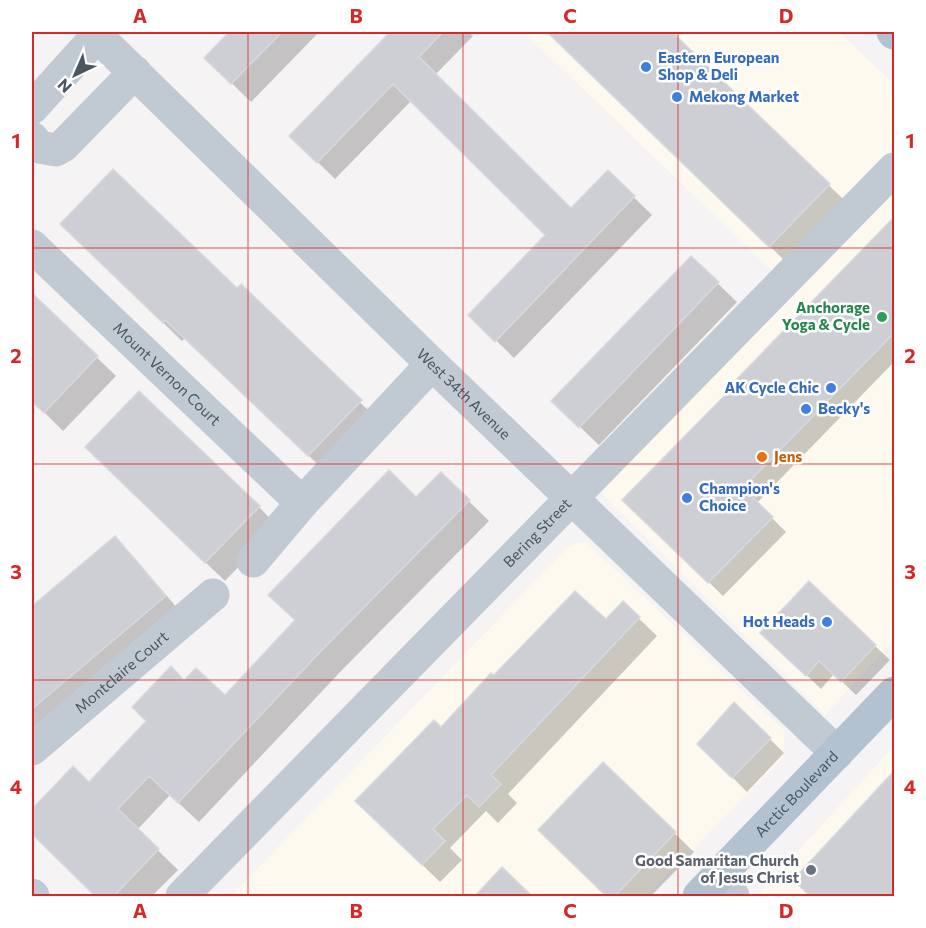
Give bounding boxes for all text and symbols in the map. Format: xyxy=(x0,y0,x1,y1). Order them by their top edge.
text: A xyxy=(133,3,147,27)
text: B xyxy=(349,3,363,27)
text: C xyxy=(563,3,577,27)
text: D xyxy=(779,3,793,27)
north arrow xyxy=(45,45,105,105)
place label: Eastern European Shop & Deli xyxy=(658,48,779,83)
marker: Eastern European Shop & Deli xyxy=(639,60,653,74)
text: N xyxy=(53,75,75,97)
place label: Mekong Market xyxy=(689,87,799,105)
marker: Mekong Market xyxy=(670,90,684,104)
text: 1 xyxy=(11,128,21,152)
text: 1 xyxy=(905,128,915,152)
place label: Anchorage Yoga & Cycle xyxy=(782,298,870,333)
marker: Anchorage Yoga & Cycle xyxy=(875,310,889,324)
street label: Mount Vernon Court xyxy=(110,318,225,429)
text: 2 xyxy=(10,343,22,367)
text: 2 xyxy=(904,343,916,367)
street label: West 34th Avenue xyxy=(413,344,515,443)
place label: AK Cycle Chic xyxy=(725,378,819,396)
marker: AK Cycle Chic xyxy=(824,381,838,395)
place label: Becky's xyxy=(818,399,870,417)
marker: Becky's xyxy=(799,402,813,416)
place label: Jens xyxy=(774,447,802,465)
marker: Jens xyxy=(755,450,769,464)
place label: Champion's Choice xyxy=(699,479,780,514)
marker: Champion's Choice xyxy=(680,491,694,505)
street label: Bering Street xyxy=(499,494,574,571)
text: 3 xyxy=(10,559,22,583)
text: 3 xyxy=(904,559,916,583)
place label: Hot Heads xyxy=(743,612,815,630)
marker: Hot Heads xyxy=(820,615,834,629)
street label: Montclaire Court xyxy=(71,627,172,717)
street label: Arctic Boulevard xyxy=(751,747,841,840)
text: 4 xyxy=(10,774,22,798)
text: 4 xyxy=(904,774,916,798)
place label: Good Samaritan Church of Jesus Christ xyxy=(635,851,799,886)
marker: Good Samaritan Church of Jesus Christ xyxy=(804,863,818,877)
text: A xyxy=(133,898,147,922)
text: B xyxy=(349,898,363,922)
text: C xyxy=(563,898,577,922)
text: D xyxy=(779,898,793,922)

